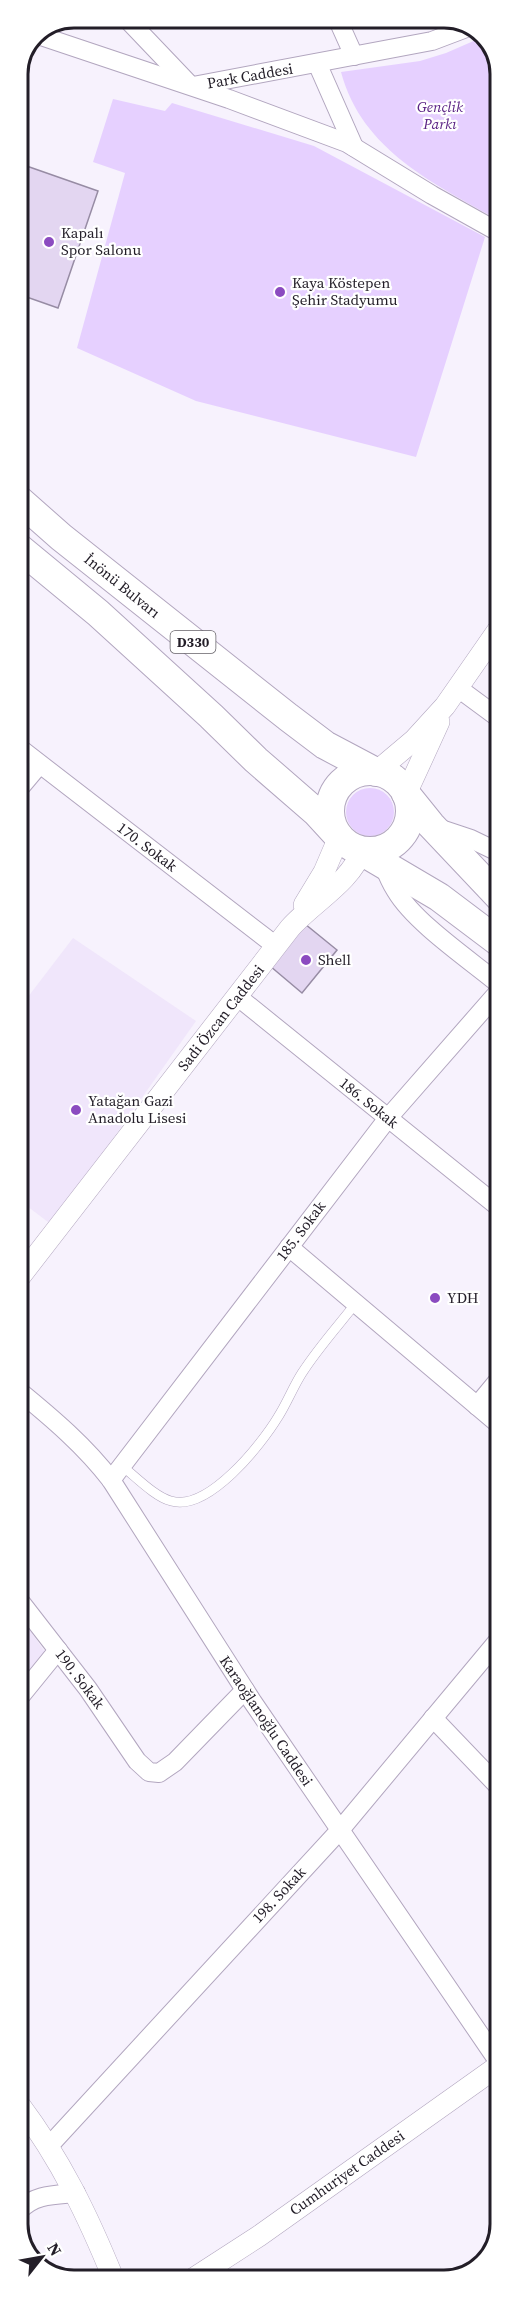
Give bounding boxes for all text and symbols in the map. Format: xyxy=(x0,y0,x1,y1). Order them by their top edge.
street label: Park Caddesi xyxy=(205,58,295,93)
park label: Gençlik Parkı xyxy=(417,96,464,134)
place label: Kapalı Spor Salonu xyxy=(61,222,141,260)
marker: Kapalı Spor Salonu xyxy=(42,235,56,249)
place label: Kaya Köstepen Şehir Stadyumu xyxy=(292,272,398,310)
marker: Kaya Köstepen Şehir Stadyumu xyxy=(273,285,287,299)
street label: İnönü Bulvarı xyxy=(80,548,165,623)
road number: D330 xyxy=(170,631,216,653)
street label: 170. Sokak xyxy=(113,817,182,877)
place label: Shell xyxy=(318,949,352,970)
marker: Shell xyxy=(299,953,313,967)
street label: Sadi Özcan Caddesi xyxy=(172,960,269,1075)
street label: 186. Sokak xyxy=(335,1072,404,1133)
place label: Yatağan Gazi Anadolu Lisesi xyxy=(88,1090,186,1128)
marker: Yatağan Gazi Anadolu Lisesi xyxy=(69,1103,83,1117)
street label: 185. Sokak xyxy=(271,1196,331,1265)
place label: YDH xyxy=(447,1287,479,1308)
marker: YDH xyxy=(428,1291,442,1305)
street label: 190. Sokak xyxy=(51,1644,110,1714)
street label: Karaoğlanoğlu Caddesi xyxy=(215,1651,318,1790)
street label: 198. Sokak xyxy=(247,1861,311,1928)
street label: Cumhuriyet Caddesi xyxy=(285,2125,408,2220)
north arrow xyxy=(12,2227,72,2287)
text: N xyxy=(42,2239,67,2260)

